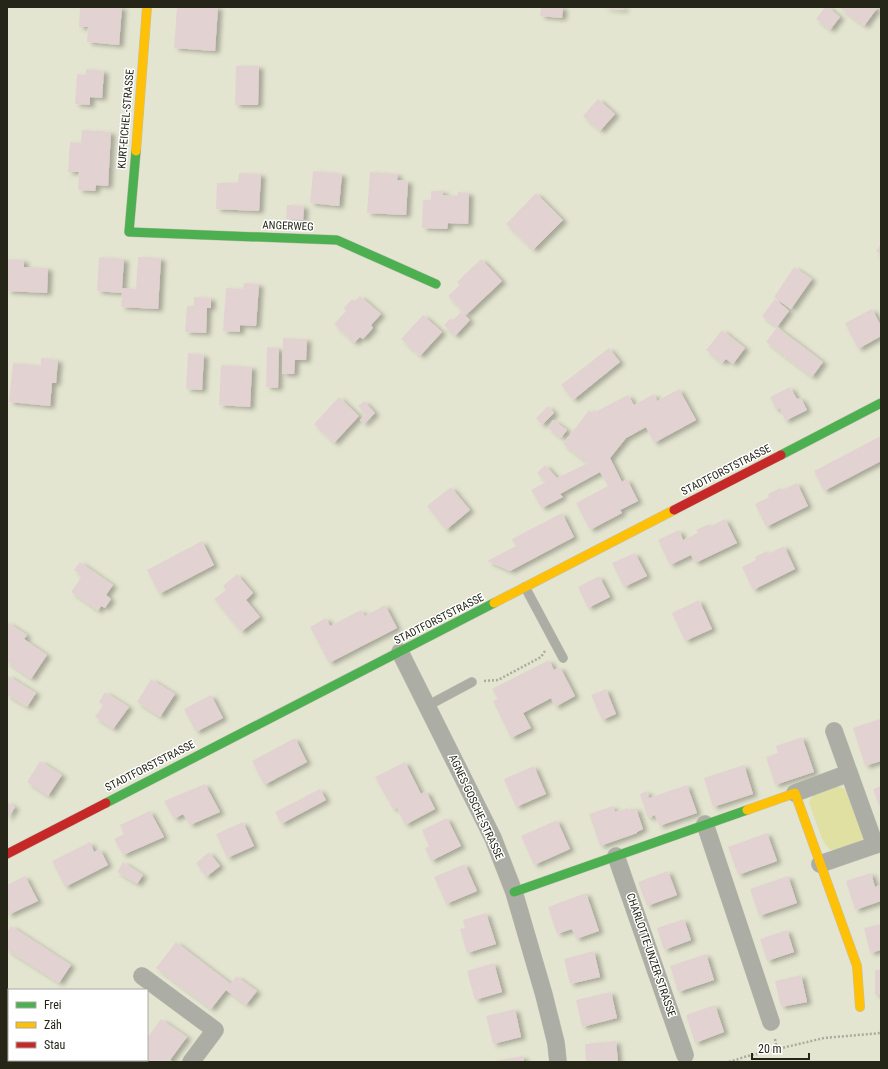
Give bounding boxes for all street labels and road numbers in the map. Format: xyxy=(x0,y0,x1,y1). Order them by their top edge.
street label: KURT-EICHEL-STRASSE xyxy=(115,68,137,169)
street label: ANGERWEG xyxy=(262,219,314,233)
street label: STADTFORSTSTRASSE xyxy=(679,442,773,498)
street label: STADTFORSTSTRASSE xyxy=(392,591,486,647)
street label: STADTFORSTSTRASSE xyxy=(103,738,197,794)
street label: AGNES-GOSCHE-STRASSE xyxy=(446,753,506,862)
street label: CHARLOTTE-UNZER-STRASSE xyxy=(624,892,678,1019)

